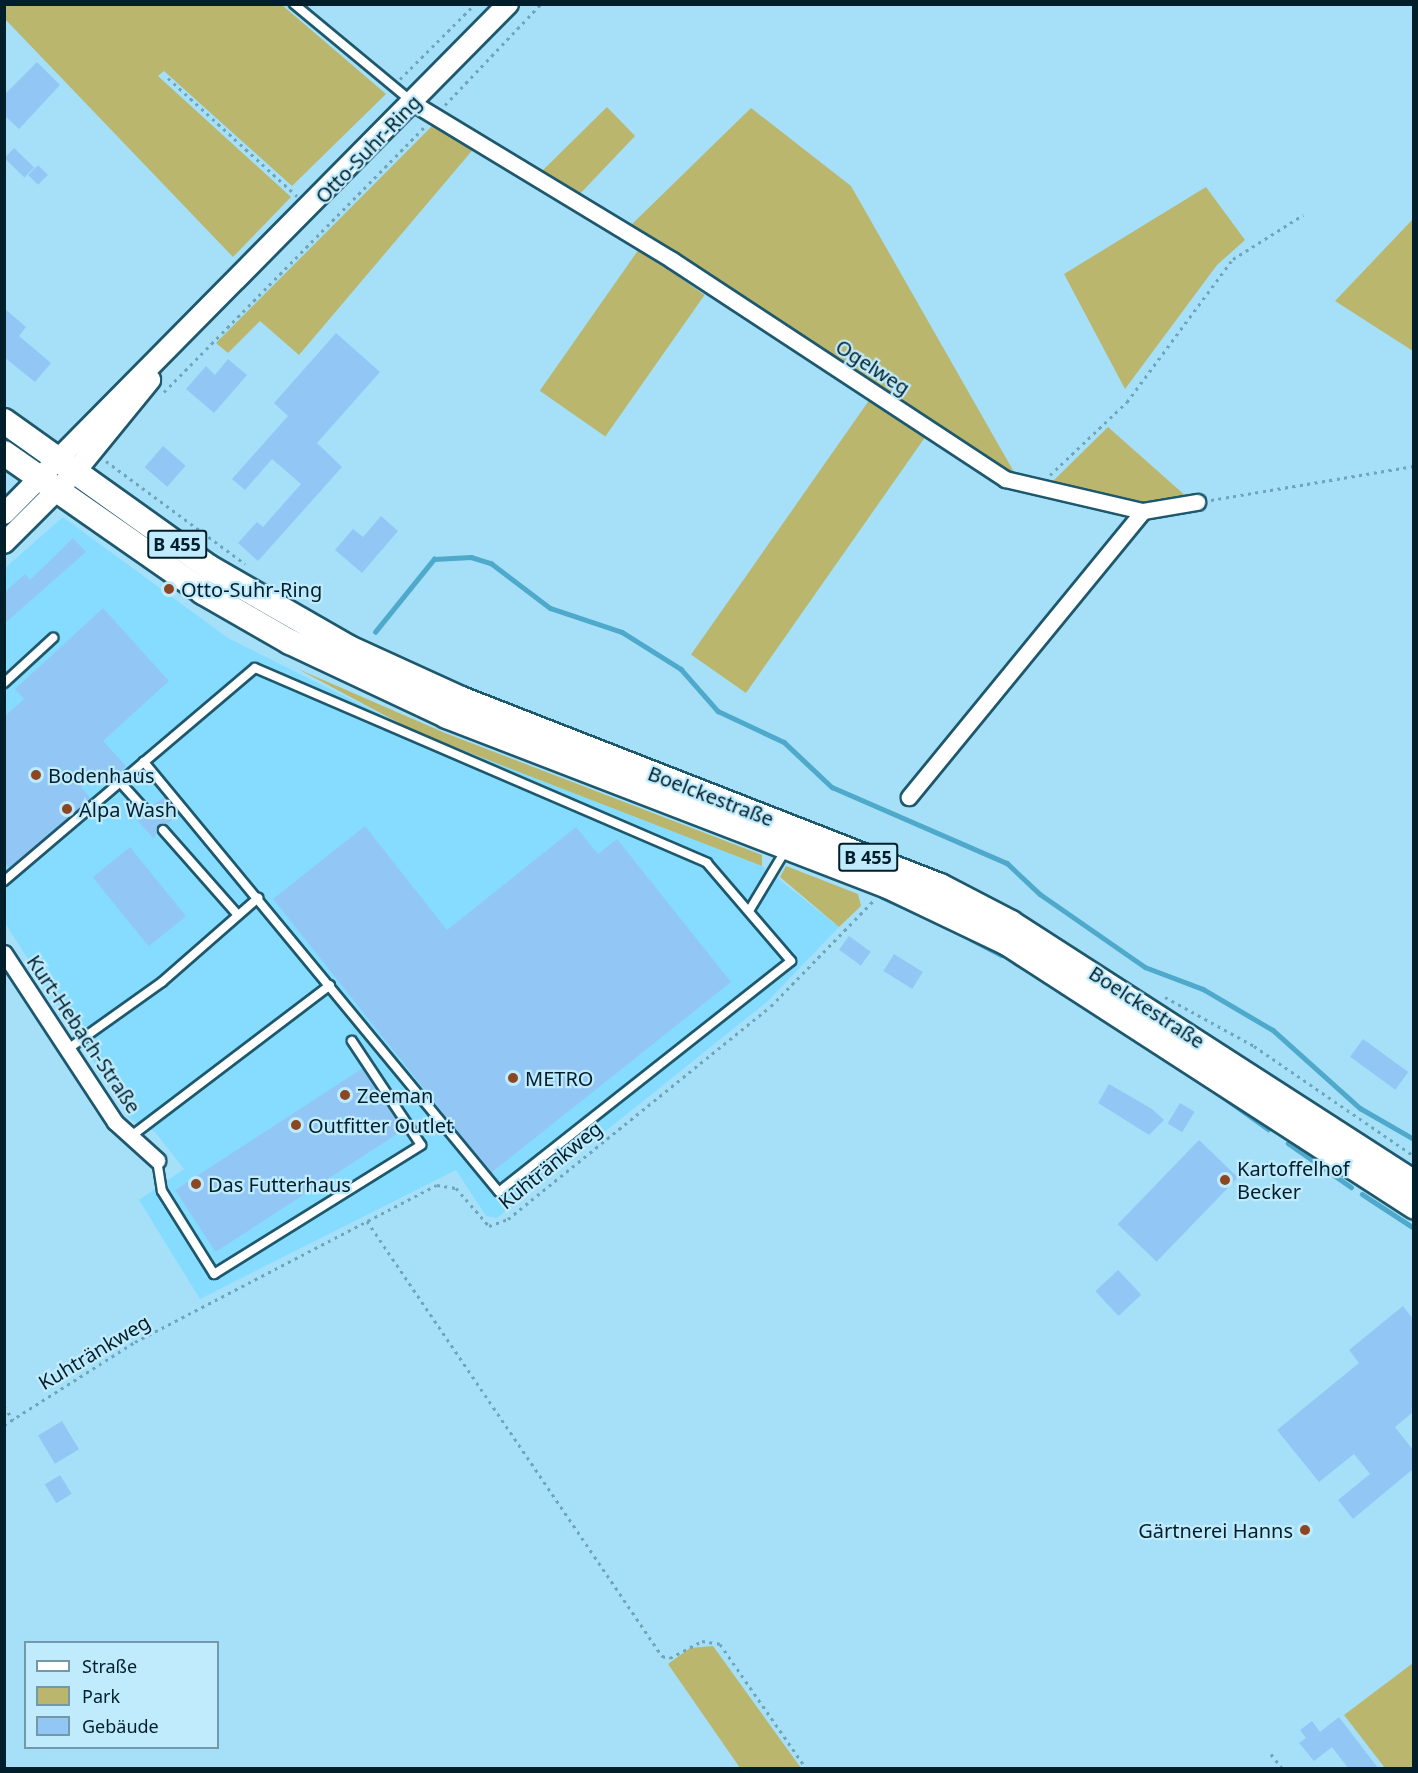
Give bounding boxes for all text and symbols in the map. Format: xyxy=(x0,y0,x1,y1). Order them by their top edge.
street label: Otto-Suhr-Ring xyxy=(310,90,426,208)
street label: Ogelweg xyxy=(831,334,915,400)
road number: B 455 xyxy=(147,529,207,559)
place label: Otto-Suhr-Ring xyxy=(181,577,322,601)
marker: Otto-Suhr-Ring xyxy=(162,582,176,596)
street label: Boelckestraße xyxy=(645,761,777,831)
place label: Bodenhaus xyxy=(48,763,155,787)
marker: Bodenhaus xyxy=(29,768,43,782)
place label: Alpa Wash xyxy=(79,797,177,821)
marker: Alpa Wash xyxy=(60,802,74,816)
road number: B 455 xyxy=(838,842,898,872)
street label: Kurt-Hebach-Straße xyxy=(22,950,146,1118)
street label: Boelckestraße xyxy=(1085,961,1209,1053)
place label: METRO xyxy=(525,1066,593,1090)
marker: METRO xyxy=(506,1071,520,1085)
place label: Zeeman xyxy=(357,1083,433,1107)
marker: Zeeman xyxy=(338,1088,352,1102)
place label: Outfitter Outlet xyxy=(308,1113,453,1137)
street label: Kuhtränkweg xyxy=(494,1116,606,1214)
marker: Outfitter Outlet xyxy=(289,1118,303,1132)
place label: Kartoffelhof Becker xyxy=(1237,1156,1350,1203)
place label: Das Futterhaus xyxy=(208,1172,351,1196)
marker: Kartoffelhof Becker xyxy=(1218,1173,1232,1187)
marker: Das Futterhaus xyxy=(189,1177,203,1191)
street label: Kuhtränkweg xyxy=(34,1309,154,1395)
place label: Gärtnerei Hanns xyxy=(1138,1518,1293,1542)
marker: Gärtnerei Hanns xyxy=(1298,1523,1312,1537)
legend xyxy=(24,1641,219,1749)
text: Straße xyxy=(82,1654,137,1678)
text: Park xyxy=(82,1684,120,1708)
text: Gebäude xyxy=(82,1714,159,1738)

